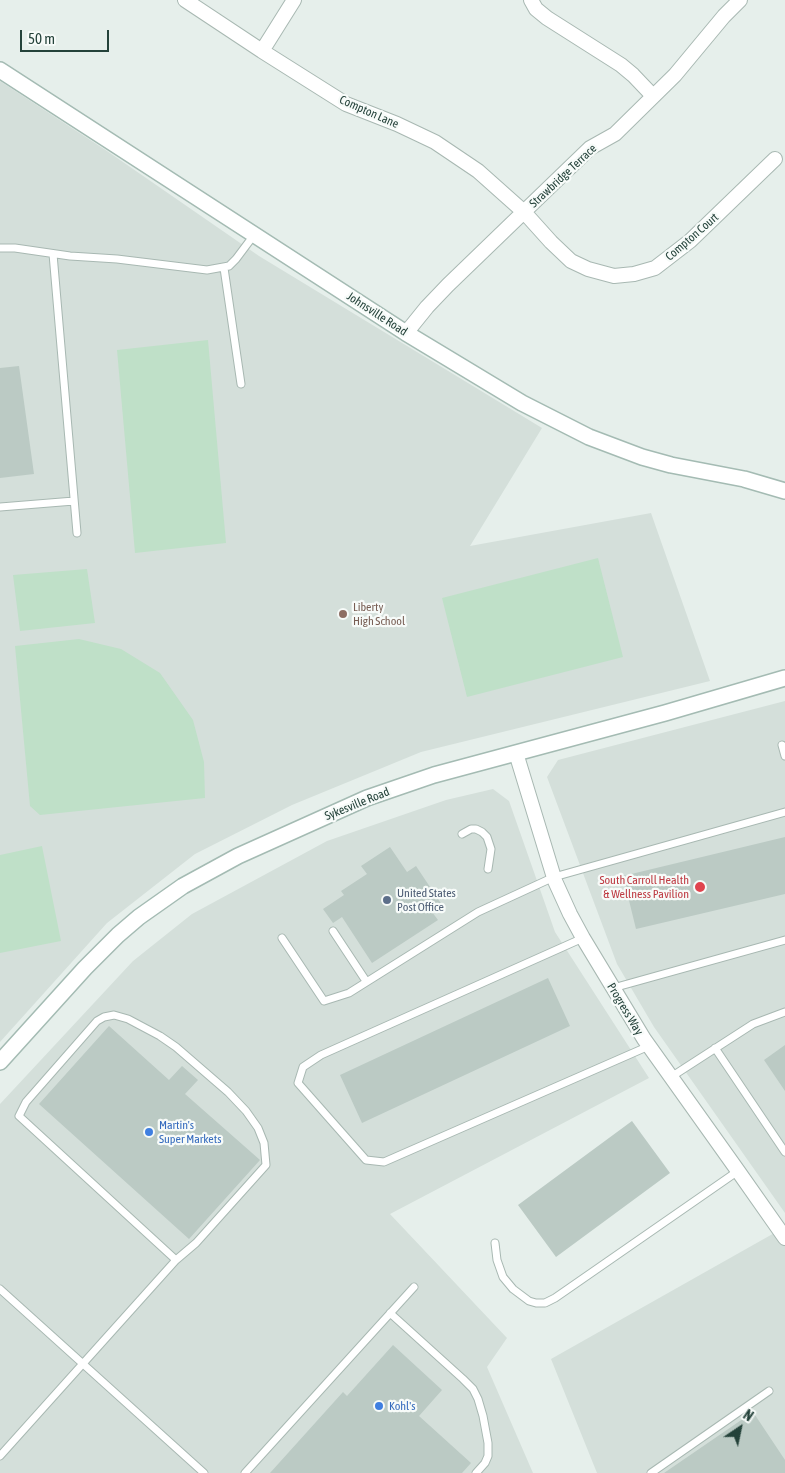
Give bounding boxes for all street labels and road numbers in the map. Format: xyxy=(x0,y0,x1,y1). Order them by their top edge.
street label: Compton Lane xyxy=(337,93,401,131)
street label: Strawbridge Terrace xyxy=(526,141,600,211)
street label: Compton Court xyxy=(663,210,721,264)
street label: Johnsville Road xyxy=(344,289,410,339)
street label: Sykesville Road xyxy=(323,784,391,824)
street label: Progress Way xyxy=(604,980,646,1038)

